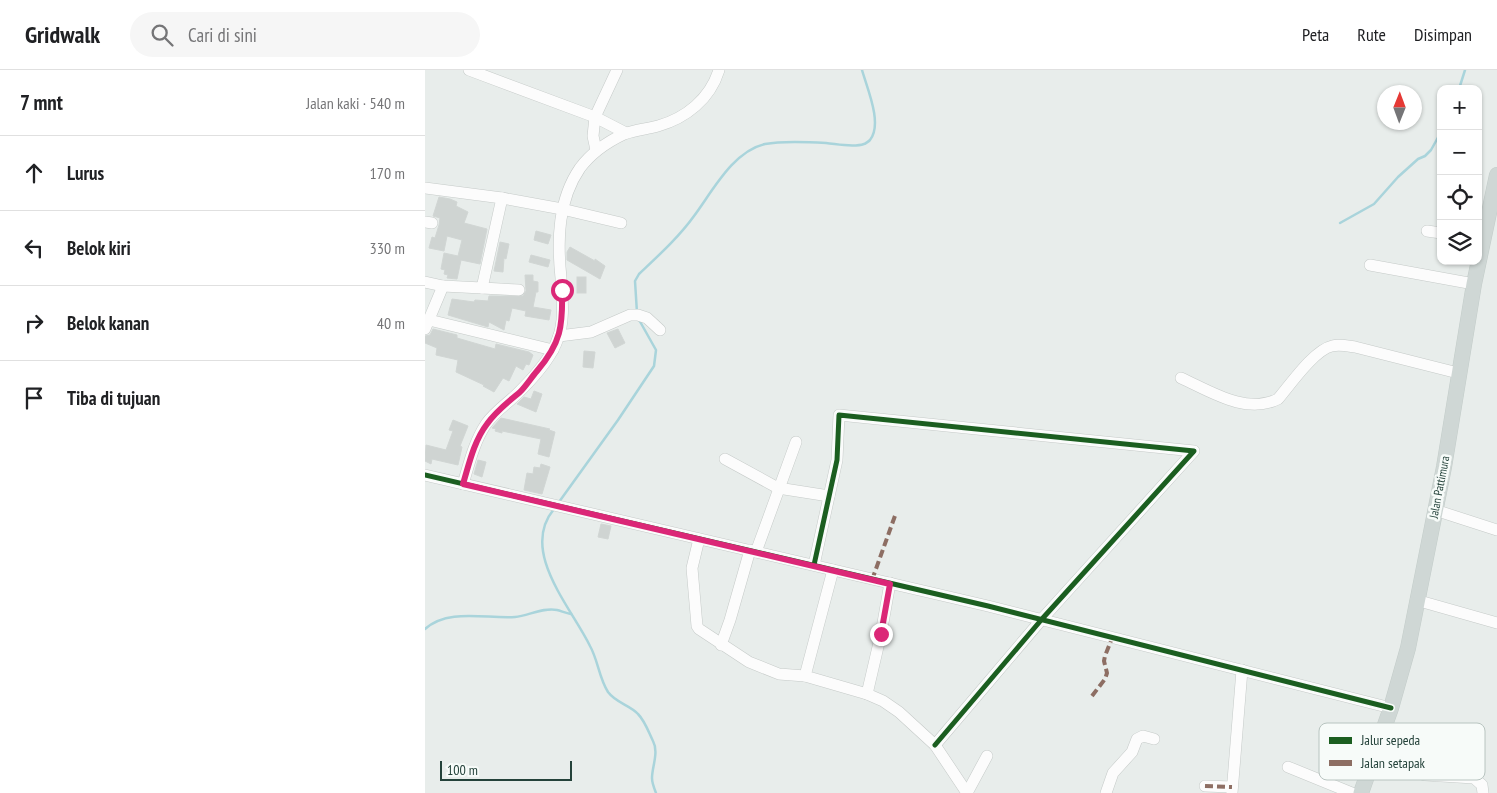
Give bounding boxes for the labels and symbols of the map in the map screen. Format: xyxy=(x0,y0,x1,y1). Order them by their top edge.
north arrow xyxy=(1377,85,1422,130)
route start xyxy=(551,279,574,302)
street label: Jalan Pattimura xyxy=(1425,454,1452,520)
route end xyxy=(870,623,893,646)
legend xyxy=(1319,723,1485,780)
text: Jalur sepeda xyxy=(1360,731,1420,749)
text: Jalan setapak xyxy=(1360,754,1426,772)
scale bar xyxy=(440,758,573,781)

